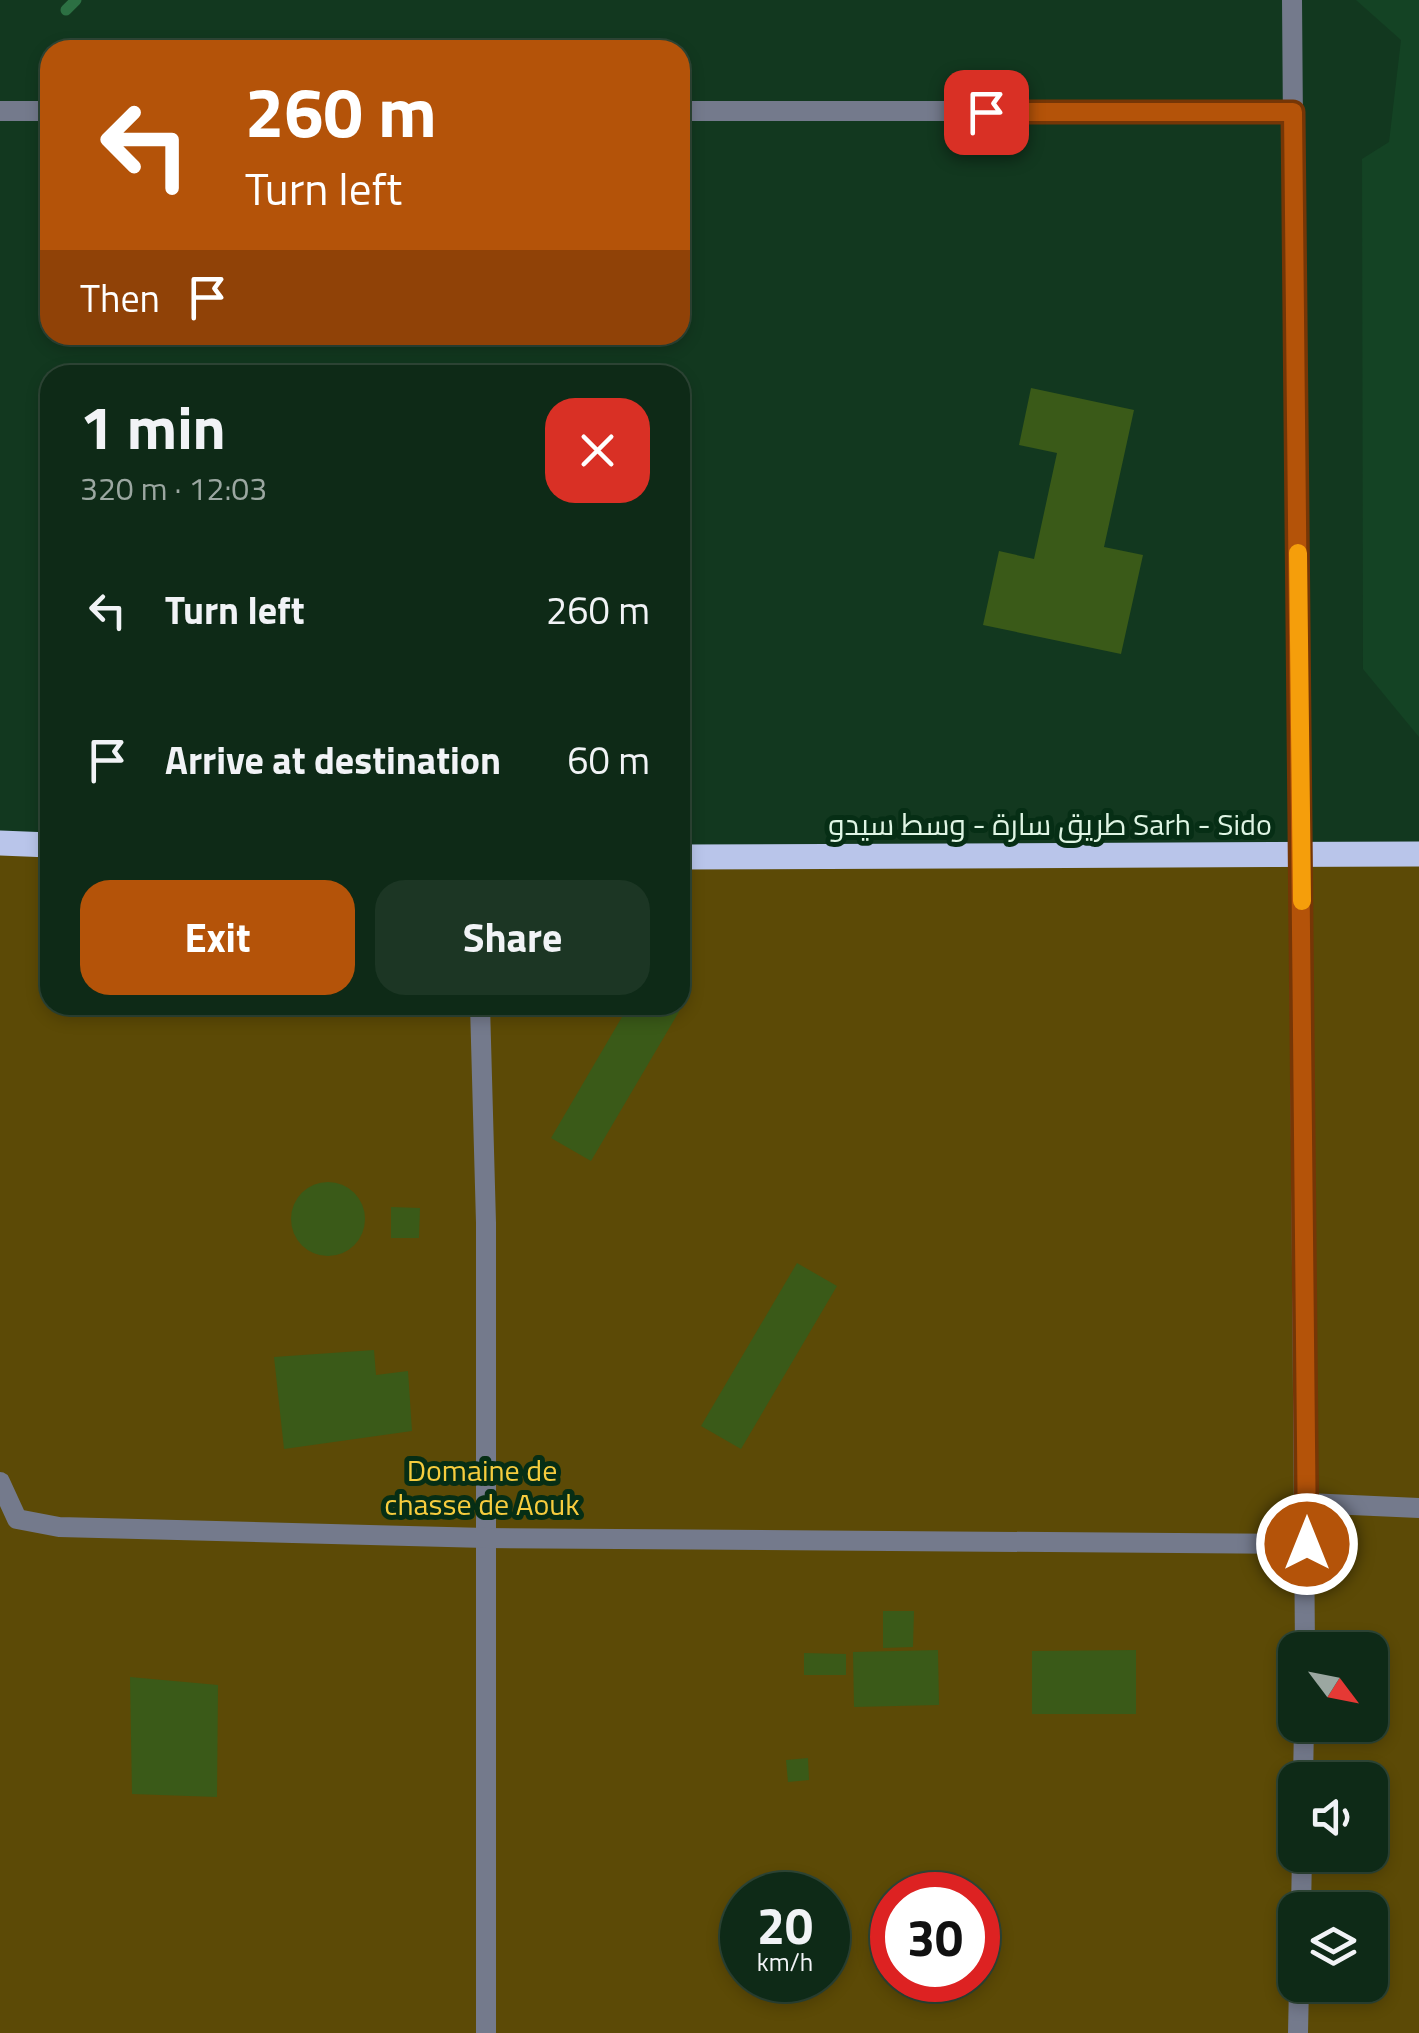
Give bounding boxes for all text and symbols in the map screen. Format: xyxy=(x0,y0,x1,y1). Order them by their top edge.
text: 260 m xyxy=(245,58,437,164)
pin xyxy=(944,70,1029,155)
icon: left xyxy=(80,80,210,210)
icon: arrive xyxy=(959,85,1014,140)
text: Turn left xyxy=(245,154,402,222)
text: Then xyxy=(80,269,160,327)
icon: arrive xyxy=(180,270,235,325)
text: 1 min xyxy=(80,381,226,472)
button: close xyxy=(545,398,650,503)
text: 320 m · 12:03 xyxy=(80,464,267,512)
text: Turn left xyxy=(165,581,305,639)
text: 260 m xyxy=(546,581,650,639)
icon: left xyxy=(80,583,135,638)
text: Arrive at destination xyxy=(165,731,501,789)
text: 60 m xyxy=(567,731,650,789)
icon: arrive xyxy=(80,733,135,788)
street label: طريق سارة - وسط سيدو Sarh - Sido xyxy=(828,801,1272,847)
button: Exit xyxy=(80,880,355,995)
button: Share xyxy=(375,880,650,995)
park label: Domaine de chasse de Aouk xyxy=(384,1447,580,1527)
position arrow xyxy=(1255,1492,1359,1596)
north arrow xyxy=(1278,1632,1388,1742)
map controls xyxy=(1278,1632,1388,2002)
button: sound xyxy=(1278,1762,1388,1872)
speed limit sign: 30 xyxy=(870,1872,1000,2002)
text: 20 xyxy=(757,1887,813,1963)
button: layers xyxy=(1278,1892,1388,2002)
text: km/h xyxy=(757,1943,813,1981)

